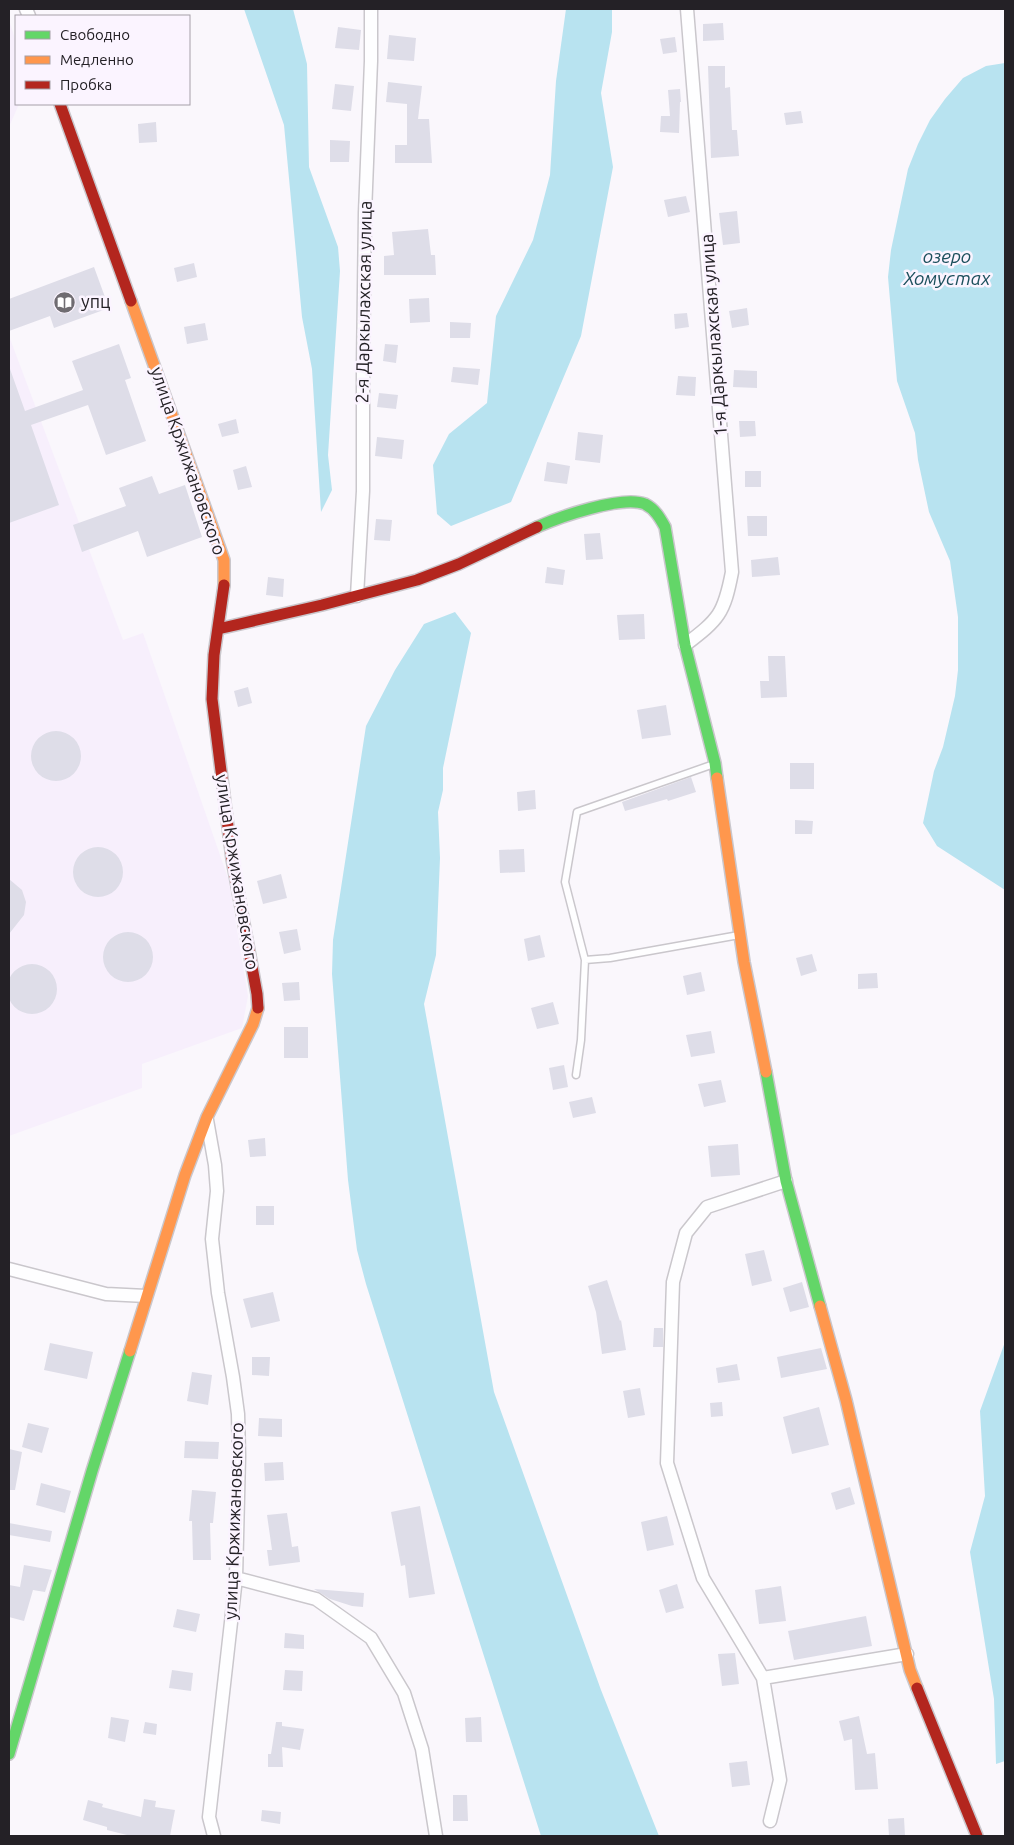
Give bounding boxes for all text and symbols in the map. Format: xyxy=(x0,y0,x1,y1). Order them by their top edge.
legend xyxy=(15,15,190,105)
text: Свободно xyxy=(60,26,130,43)
text: Медленно xyxy=(60,51,134,68)
text: Пробка xyxy=(60,76,112,93)
street label: 2-я Даркылахская улица xyxy=(351,200,375,404)
street label: 1-я Даркылахская улица xyxy=(696,233,730,437)
water label: озеро Хомустах xyxy=(903,245,991,289)
library icon: упц xyxy=(53,290,77,314)
place label: упц xyxy=(81,291,110,311)
street label: улица Кржижановского xyxy=(147,364,231,557)
street label: улица Кржижановского xyxy=(213,773,263,971)
street label: улица Кржижановского xyxy=(220,1422,246,1620)

